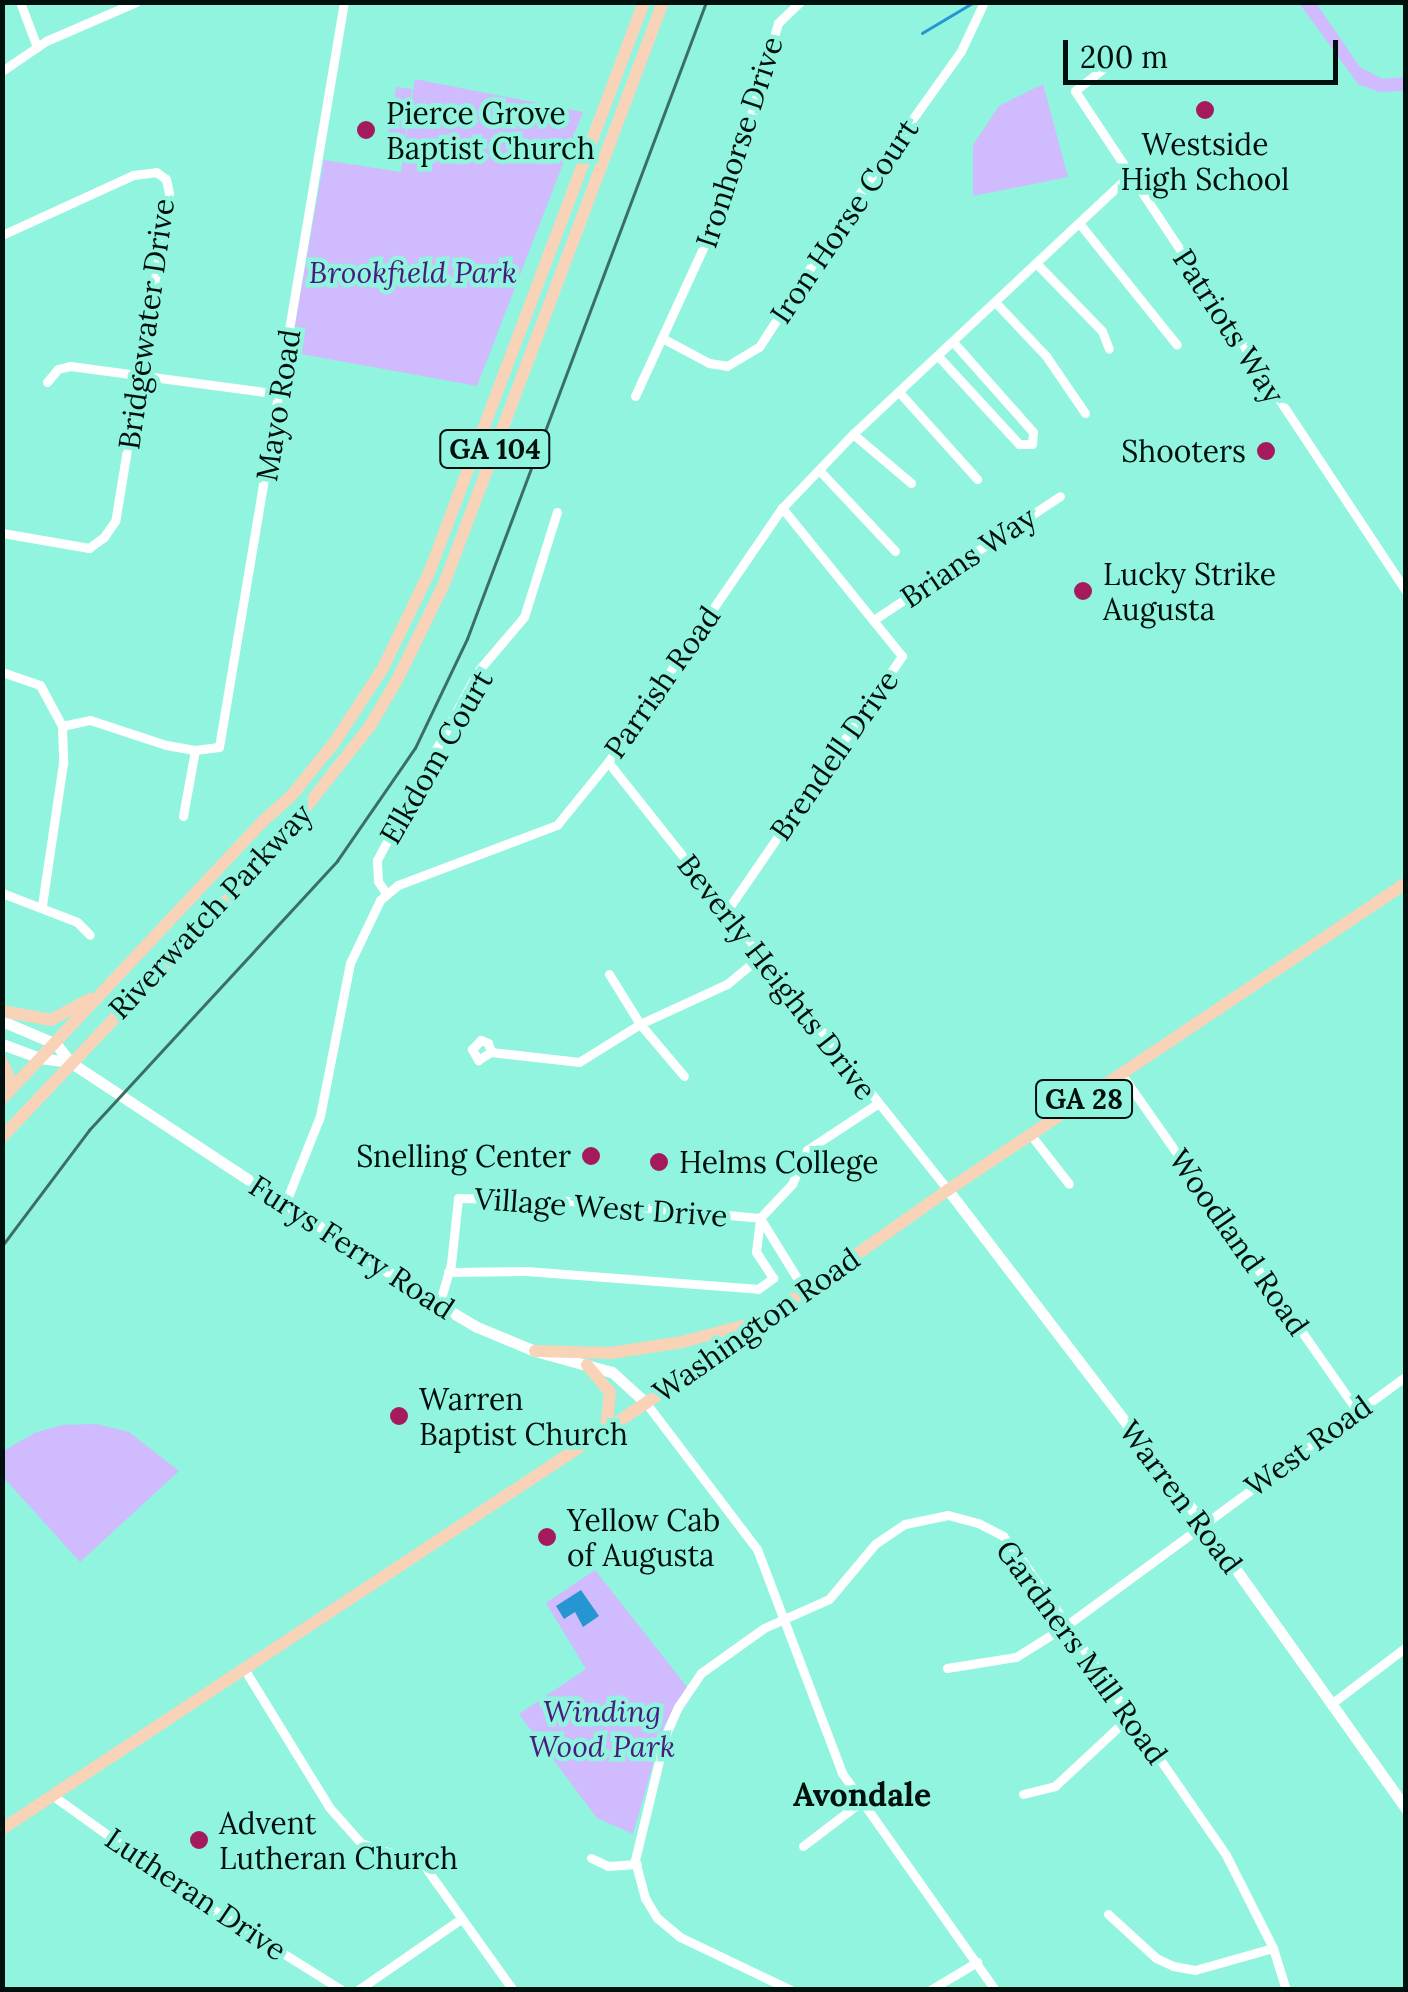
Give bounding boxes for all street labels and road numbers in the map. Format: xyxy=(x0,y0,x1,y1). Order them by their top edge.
street label: Ironhorse Drive xyxy=(688,32,790,252)
street label: Iron Horse Court xyxy=(762,112,926,330)
street label: Bridgewater Drive xyxy=(111,196,181,452)
street label: Patriots Way xyxy=(1166,242,1292,410)
street label: Mayo Road xyxy=(248,326,308,484)
road number: GA 104 xyxy=(438,426,552,472)
street label: Brians Way xyxy=(894,499,1042,615)
street label: Parrish Road xyxy=(596,599,728,765)
street label: Brendell Drive xyxy=(762,663,906,847)
street label: Elkdom Court xyxy=(372,664,500,850)
street label: Riverwatch Parkway xyxy=(101,796,319,1026)
street label: Beverly Heights Drive xyxy=(670,847,884,1107)
road number: GA 28 xyxy=(1034,1076,1134,1122)
street label: Woodland Road xyxy=(1161,1142,1317,1342)
street label: Furys Ferry Road xyxy=(243,1167,461,1327)
street label: Village West Drive xyxy=(473,1180,729,1234)
street label: Washington Road xyxy=(646,1240,866,1410)
street label: West Road xyxy=(1238,1388,1378,1504)
street label: Warren Road xyxy=(1112,1414,1250,1580)
street label: Gardners Mill Road xyxy=(989,1533,1175,1771)
street label: Lutheran Drive xyxy=(99,1820,293,1968)

